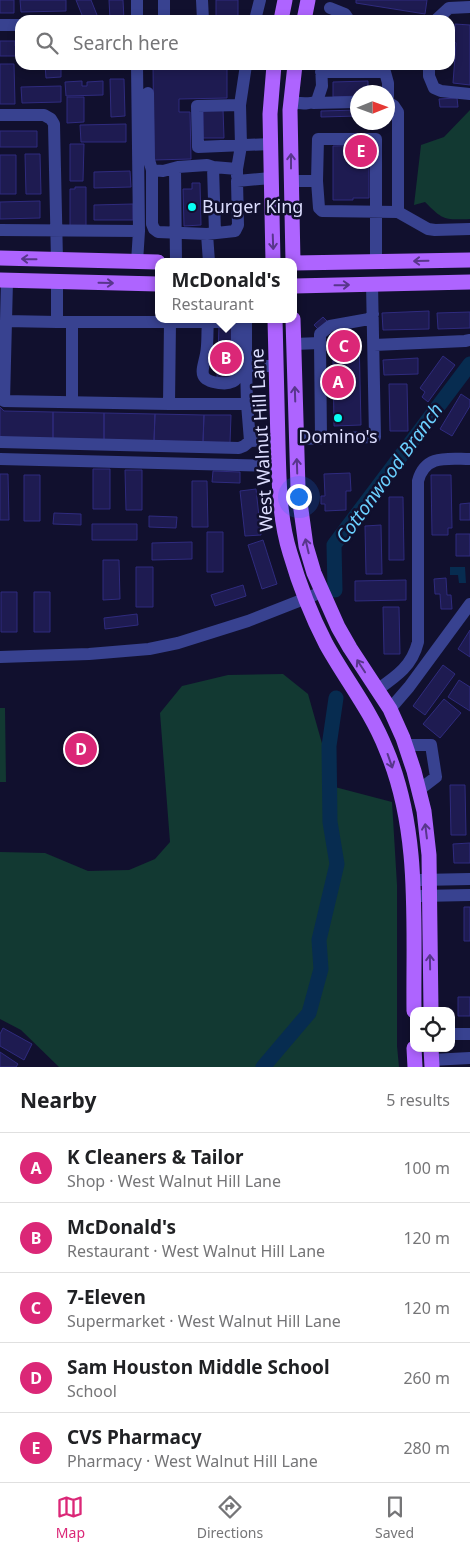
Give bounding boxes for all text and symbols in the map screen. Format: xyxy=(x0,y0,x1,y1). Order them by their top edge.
search box xyxy=(15,15,455,70)
icon: search xyxy=(33,29,61,57)
text: Search here xyxy=(73,30,179,56)
north arrow xyxy=(350,85,395,130)
pin: E xyxy=(345,132,377,170)
one-way arrow xyxy=(286,153,296,169)
place label: Burger King xyxy=(202,194,303,218)
marker: Burger King xyxy=(186,201,198,213)
one-way arrow xyxy=(268,233,278,249)
one-way arrow xyxy=(21,254,37,264)
one-way arrow xyxy=(414,256,430,266)
popup xyxy=(155,258,297,323)
text: McDonald's xyxy=(172,267,280,293)
one-way arrow xyxy=(98,278,114,288)
one-way arrow xyxy=(334,280,350,289)
text: Restaurant xyxy=(172,293,254,315)
pin: C xyxy=(328,327,360,365)
pin: B xyxy=(210,339,242,377)
street label: West Walnut Hill Lane xyxy=(244,348,278,532)
pin: A xyxy=(322,363,354,401)
one-way arrow xyxy=(290,386,300,402)
water label: Cottonwood Branch xyxy=(329,398,449,548)
marker: Domino's xyxy=(332,412,344,424)
place label: Domino's xyxy=(298,424,378,448)
one-way arrow xyxy=(293,458,302,474)
your location xyxy=(286,484,312,510)
one-way arrow xyxy=(302,538,311,554)
one-way arrow xyxy=(356,659,366,673)
pin: D xyxy=(65,730,97,768)
one-way arrow xyxy=(386,753,396,769)
one-way arrow xyxy=(421,824,431,840)
one-way arrow xyxy=(425,954,435,970)
map controls xyxy=(410,1007,455,1052)
button: locate xyxy=(410,1007,455,1052)
text: Nearby xyxy=(20,1086,96,1114)
text: 5 results xyxy=(386,1089,450,1111)
text: K Cleaners & Tailor xyxy=(67,1144,244,1170)
text: A xyxy=(30,1157,42,1179)
text: 100 m xyxy=(403,1157,450,1179)
text: Shop · West Walnut Hill Lane xyxy=(67,1170,281,1192)
text: McDonald's xyxy=(67,1214,176,1240)
text: B xyxy=(31,1227,41,1249)
text: 120 m xyxy=(403,1227,450,1249)
text: Restaurant · West Walnut Hill Lane xyxy=(67,1240,325,1262)
text: 7-Eleven xyxy=(67,1284,146,1310)
text: C xyxy=(31,1297,41,1319)
text: 120 m xyxy=(403,1297,450,1319)
text: Supermarket · West Walnut Hill Lane xyxy=(67,1310,341,1332)
text: Sam Houston Middle School xyxy=(67,1354,330,1380)
text: D xyxy=(30,1367,42,1389)
text: 260 m xyxy=(403,1367,450,1389)
text: School xyxy=(67,1380,117,1402)
text: CVS Pharmacy xyxy=(67,1424,202,1450)
text: E xyxy=(32,1437,40,1459)
text: 280 m xyxy=(403,1437,450,1459)
text: Pharmacy · West Walnut Hill Lane xyxy=(67,1450,318,1472)
tab: Map xyxy=(56,1493,85,1542)
tab: Directions xyxy=(197,1493,263,1542)
tab: Saved xyxy=(375,1493,414,1542)

